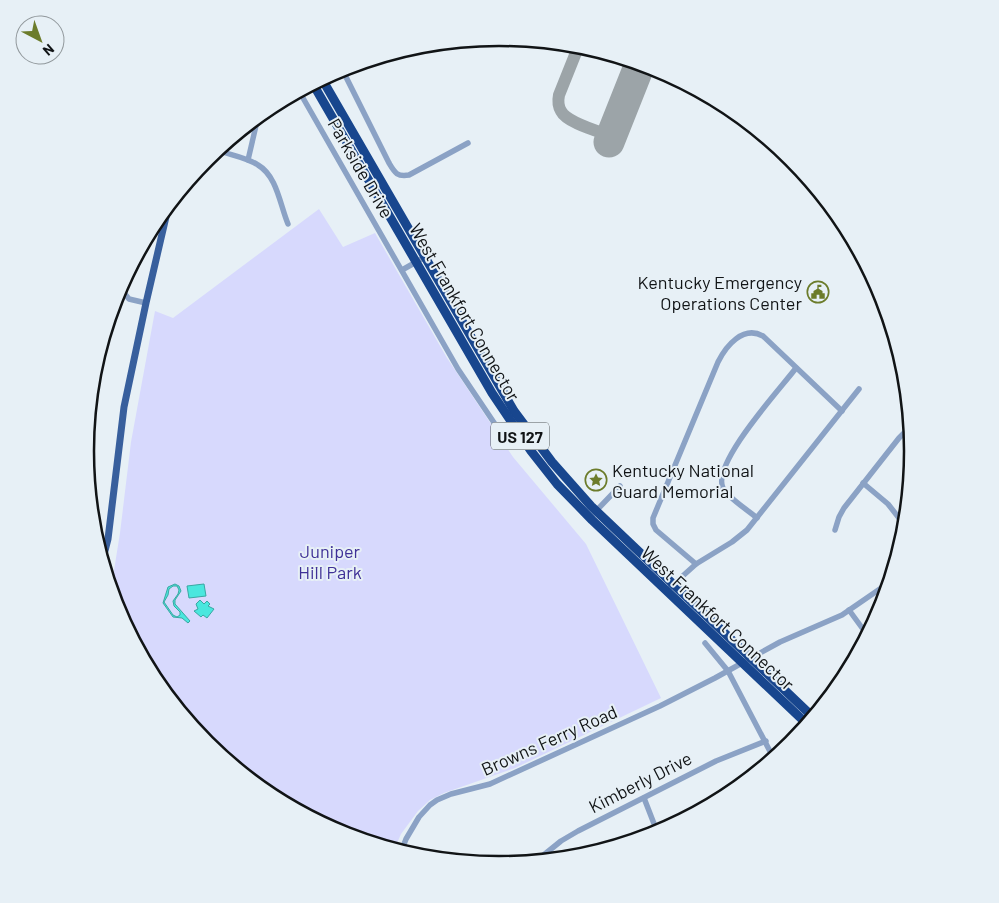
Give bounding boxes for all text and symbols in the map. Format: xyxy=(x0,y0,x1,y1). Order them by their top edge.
north arrow xyxy=(15,15,65,65)
text: N xyxy=(40,41,58,60)
street label: Parkside Drive xyxy=(324,114,398,222)
street label: West Frankfort Connector xyxy=(405,219,525,405)
place label: Kentucky Emergency Operations Center xyxy=(638,271,802,314)
public building icon: Kentucky Emergency Operations Center xyxy=(806,280,830,304)
road number: US 127 xyxy=(491,422,549,450)
place label: Kentucky National Guard Memorial xyxy=(612,459,754,502)
place icon: Kentucky National Guard Memorial xyxy=(584,468,608,492)
park label: Juniper Hill Park xyxy=(298,540,362,583)
street label: West Frankfort Connector xyxy=(637,541,800,695)
street label: Browns Ferry Road xyxy=(478,700,620,780)
street label: Kimberly Drive xyxy=(585,747,695,817)

